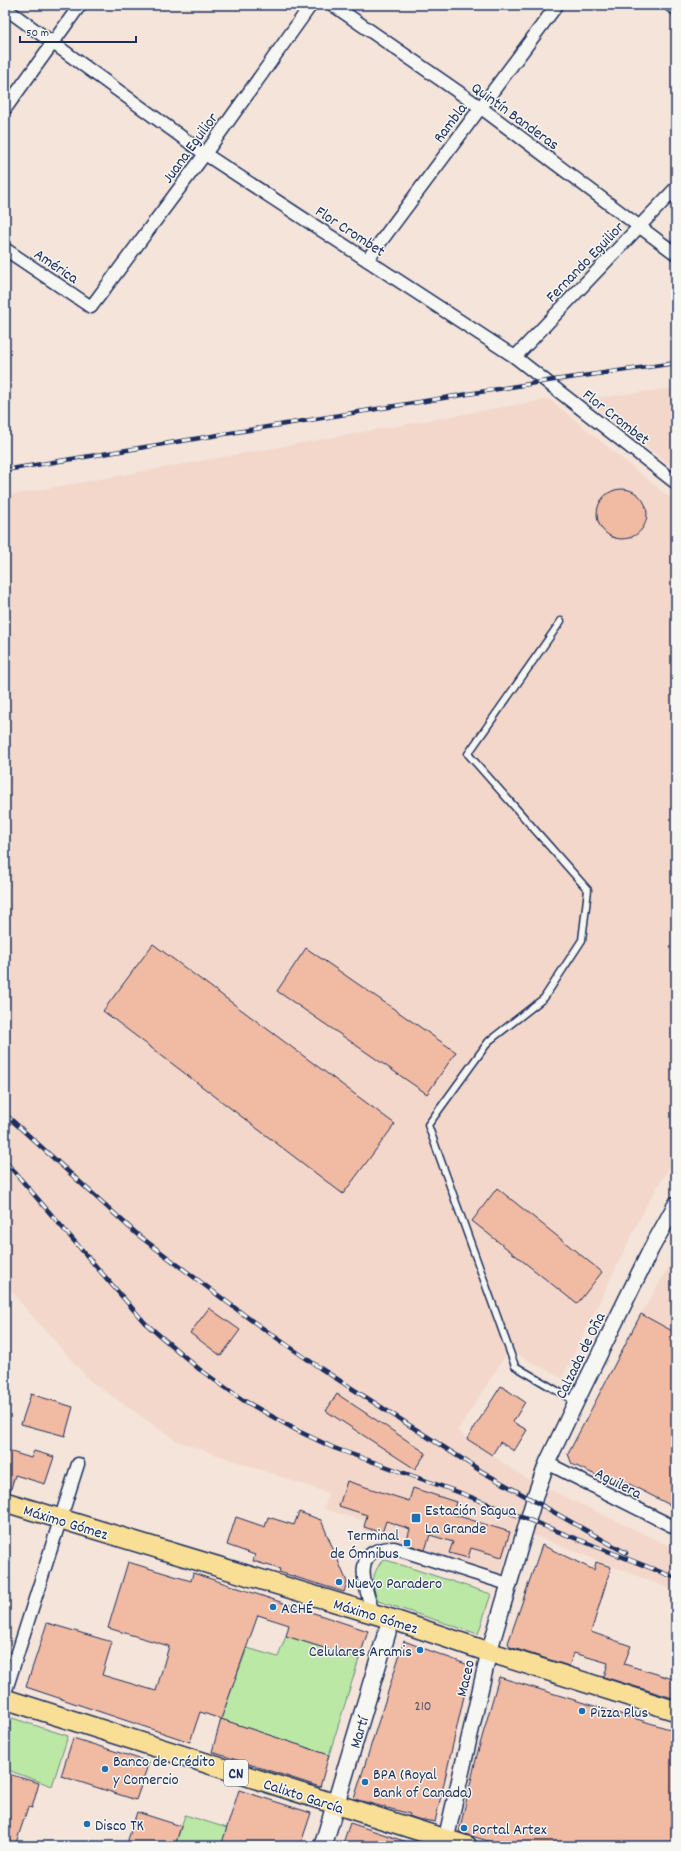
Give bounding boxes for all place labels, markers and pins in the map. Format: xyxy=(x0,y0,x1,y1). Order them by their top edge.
place label: Estación Sagua La Grande xyxy=(425,1500,516,1541)
marker: Estación Sagua La Grande xyxy=(410,1512,422,1524)
place label: Terminal de Ómnibus xyxy=(330,1525,399,1566)
marker: Terminal de Ómnibus xyxy=(402,1538,412,1548)
place label: Nuevo Paradero xyxy=(347,1573,442,1596)
marker: Nuevo Paradero xyxy=(334,1577,344,1587)
place label: ACHÉ xyxy=(281,1598,314,1621)
marker: ACHÉ xyxy=(268,1602,278,1612)
place label: Celulares Aramis xyxy=(309,1641,412,1664)
marker: Celulares Aramis xyxy=(415,1645,425,1655)
place label: Pizza Plus xyxy=(590,1702,648,1725)
marker: Pizza Plus xyxy=(577,1706,587,1716)
place label: Banco de Crédito y Comercio xyxy=(113,1751,215,1792)
marker: Banco de Crédito y Comercio xyxy=(100,1764,110,1774)
place label: BPA (Royal Bank of Canada) xyxy=(373,1764,472,1805)
marker: BPA (Royal Bank of Canada) xyxy=(360,1777,370,1787)
place label: Disco TK xyxy=(95,1815,144,1838)
marker: Disco TK xyxy=(82,1819,92,1829)
place label: Portal Artex xyxy=(472,1819,547,1842)
marker: Portal Artex xyxy=(459,1823,469,1833)

